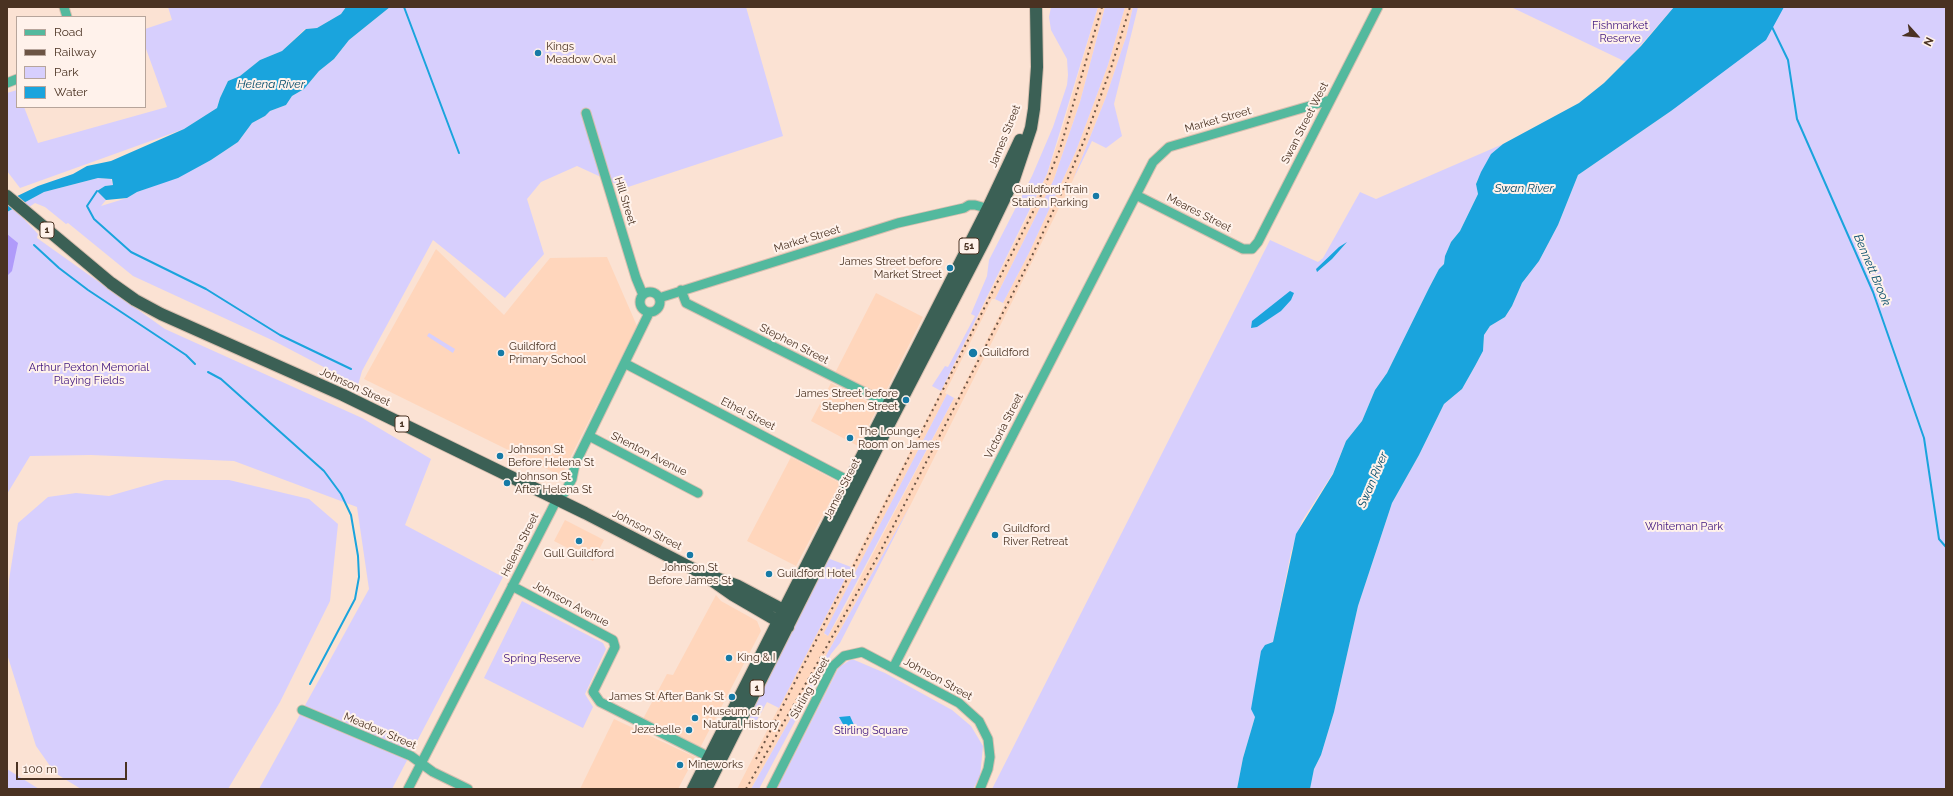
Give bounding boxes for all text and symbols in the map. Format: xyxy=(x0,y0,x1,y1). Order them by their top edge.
legend xyxy=(16,16,146,108)
north arrow xyxy=(1897,16,1937,56)
park label: Fishmarket Reserve xyxy=(1592,19,1648,45)
text: Road xyxy=(54,25,83,39)
text: N xyxy=(1920,35,1936,48)
place label: Kings Meadow Oval xyxy=(546,40,616,66)
text: Railway xyxy=(54,45,96,59)
marker: Kings Meadow Oval xyxy=(533,48,543,58)
text: Park xyxy=(54,65,79,79)
water label: Helena River xyxy=(237,77,305,91)
street label: Swan Street West xyxy=(1279,80,1331,166)
text: Water xyxy=(54,85,88,99)
street label: James Street xyxy=(986,103,1024,169)
street label: Market Street xyxy=(1183,104,1253,136)
street label: Hill Street xyxy=(611,175,639,227)
water label: Swan River xyxy=(1494,181,1554,195)
place label: Guildford Train Station Parking xyxy=(1012,183,1088,209)
marker: Guildford Train Station Parking xyxy=(1091,191,1101,201)
street label: Meares Street xyxy=(1164,191,1234,235)
road number: 1 xyxy=(40,222,54,238)
street label: Market Street xyxy=(772,223,842,255)
water label: Bennett Brook xyxy=(1850,232,1894,308)
road number: 51 xyxy=(959,238,979,254)
place label: James Street before Market Street xyxy=(840,255,942,281)
marker: James Street before Market Street xyxy=(945,263,955,273)
street label: Stephen Street xyxy=(757,321,831,367)
place label: Guildford Primary School xyxy=(509,340,586,366)
place label: Guildford xyxy=(982,346,1029,360)
marker: Guildford xyxy=(967,347,979,359)
marker: Guildford Primary School xyxy=(496,348,506,358)
park label: Arthur Pexton Memorial Playing Fields xyxy=(29,361,149,387)
street label: Johnson Street xyxy=(318,365,392,409)
place label: James Street before Stephen Street xyxy=(796,387,898,413)
street label: Victoria Street xyxy=(982,391,1026,461)
street label: Ethel Street xyxy=(719,395,777,433)
marker: James Street before Stephen Street xyxy=(901,395,911,405)
road number: 1 xyxy=(395,416,409,432)
place label: The Lounge Room on James xyxy=(858,425,940,451)
street label: Shenton Avenue xyxy=(609,429,689,479)
marker: The Lounge Room on James xyxy=(845,433,855,443)
place label: Johnson St Before Helena St xyxy=(508,443,594,469)
water label: Swan River xyxy=(1355,450,1391,510)
marker: Johnson St Before Helena St xyxy=(495,451,505,461)
street label: James Street xyxy=(821,456,863,522)
place label: Johnson St After Helena St xyxy=(515,470,592,496)
marker: Johnson St After Helena St xyxy=(502,478,512,488)
street label: Johnson Street xyxy=(610,507,684,553)
street label: Helena Street xyxy=(498,511,542,579)
park label: Whiteman Park xyxy=(1645,520,1723,534)
place label: Guildford River Retreat xyxy=(1003,522,1068,548)
marker: Guildford River Retreat xyxy=(990,530,1000,540)
marker: Gull Guildford xyxy=(574,536,584,546)
place label: Gull Guildford xyxy=(544,547,614,561)
marker: Johnson St Before James St xyxy=(685,550,695,560)
place label: Johnson St Before James St xyxy=(649,561,731,587)
place label: Guildford Hotel xyxy=(777,567,855,581)
marker: Guildford Hotel xyxy=(764,569,774,579)
street label: Johnson Avenue xyxy=(531,578,611,630)
place label: King & I xyxy=(737,651,775,665)
park label: Spring Reserve xyxy=(504,652,580,666)
marker: King & I xyxy=(724,653,734,663)
street label: Stirling Street xyxy=(788,655,832,721)
street label: Johnson Street xyxy=(902,655,974,703)
road number: 1 xyxy=(750,680,764,696)
place label: James St After Bank St xyxy=(609,690,724,704)
marker: James St After Bank St xyxy=(727,692,737,702)
place label: Museum of Natural History xyxy=(703,705,779,731)
street label: Meadow Street xyxy=(342,710,418,752)
marker: Museum of Natural History xyxy=(690,713,700,723)
place label: Jezebelle xyxy=(632,723,681,737)
park label: Stirling Square xyxy=(834,724,908,738)
marker: Jezebelle xyxy=(684,725,694,735)
scale bar xyxy=(18,754,129,780)
place label: Mineworks xyxy=(688,758,743,772)
marker: Mineworks xyxy=(675,760,685,770)
text: 100 m xyxy=(23,762,57,776)

